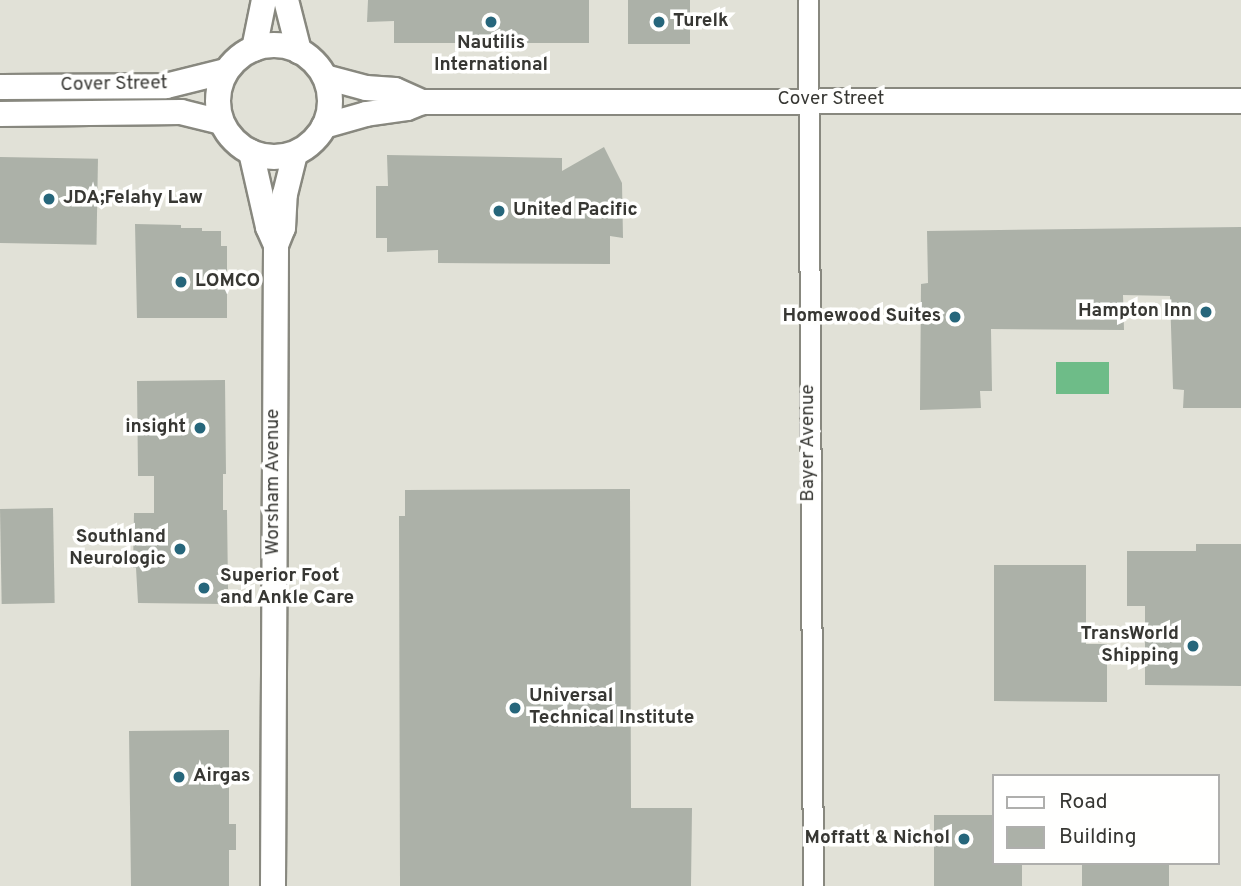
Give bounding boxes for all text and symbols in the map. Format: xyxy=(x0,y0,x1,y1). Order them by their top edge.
place label: Turelk xyxy=(673,11,729,33)
marker: Nautilis International xyxy=(483,14,499,30)
marker: Turelk xyxy=(651,14,667,30)
place label: Nautilis International xyxy=(434,33,548,77)
street label: Cover Street xyxy=(60,73,168,97)
street label: Cover Street xyxy=(777,89,885,111)
place label: JDA;Felahy Law xyxy=(63,188,203,210)
marker: JDA;Felahy Law xyxy=(41,191,57,207)
place label: United Pacific xyxy=(513,200,638,222)
marker: United Pacific xyxy=(491,203,507,219)
place label: LOMCO xyxy=(195,271,260,293)
marker: LOMCO xyxy=(173,274,189,290)
place label: Hampton Inn xyxy=(1078,301,1192,323)
marker: Hampton Inn xyxy=(1198,304,1214,320)
place label: Homewood Suites xyxy=(783,306,941,328)
marker: Homewood Suites xyxy=(947,309,963,325)
street label: Bayer Avenue xyxy=(798,384,820,502)
street label: Worsham Avenue xyxy=(263,408,285,556)
place label: insight xyxy=(125,417,186,439)
marker: insight xyxy=(192,420,208,436)
place label: Southland Neurologic xyxy=(69,527,166,571)
marker: Southland Neurologic xyxy=(172,541,188,557)
place label: Superior Foot and Ankle Care xyxy=(220,566,355,610)
marker: Superior Foot and Ankle Care xyxy=(194,578,214,598)
place label: TransWorld Shipping xyxy=(1081,624,1179,668)
marker: TransWorld Shipping xyxy=(1185,638,1201,654)
place label: Universal Technical Institute xyxy=(529,686,694,730)
marker: Universal Technical Institute xyxy=(507,700,523,716)
place label: Airgas xyxy=(193,766,250,788)
marker: Airgas xyxy=(171,769,187,785)
legend xyxy=(992,774,1220,865)
text: Road xyxy=(1059,789,1108,816)
text: Building xyxy=(1059,824,1137,851)
place label: Moffatt & Nichol xyxy=(805,828,950,850)
marker: Moffatt & Nichol xyxy=(956,831,972,847)

